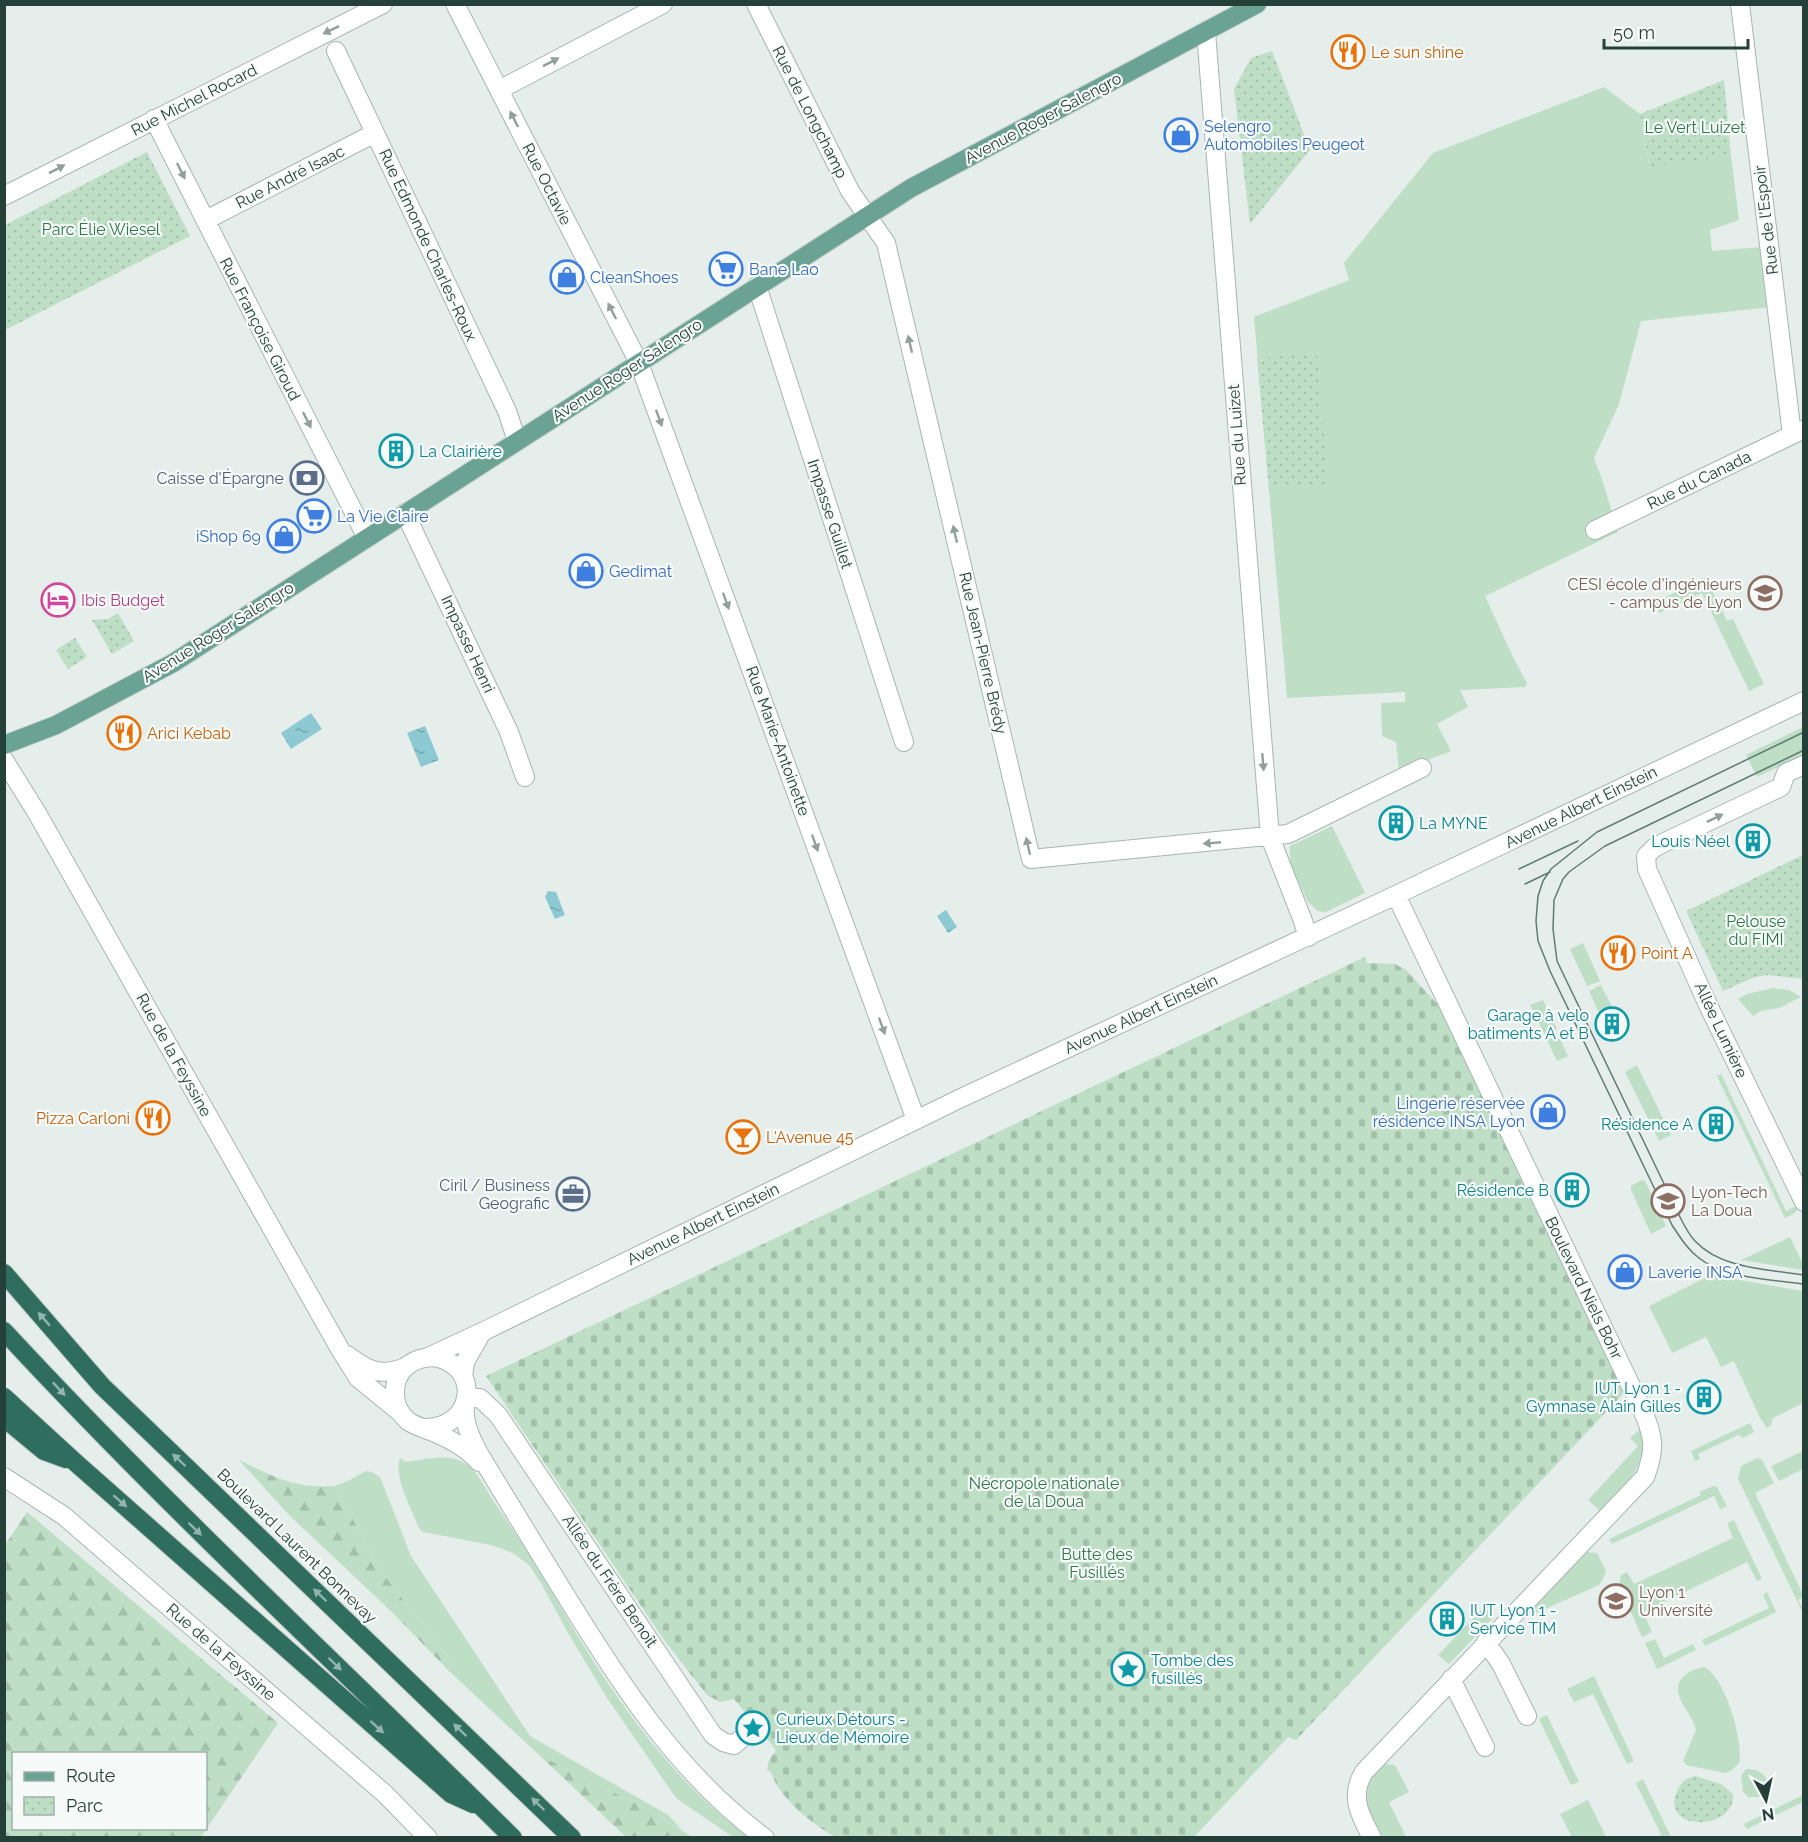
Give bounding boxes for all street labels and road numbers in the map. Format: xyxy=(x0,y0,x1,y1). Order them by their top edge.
street label: Rue de Longchamp xyxy=(768,43,852,181)
street label: Rue Michel Rocard xyxy=(128,60,260,140)
street label: Avenue Roger Salengro xyxy=(961,69,1125,167)
street label: Rue Octavie xyxy=(518,140,576,228)
street label: Rue André Isaac xyxy=(232,141,348,213)
street label: Rue Edmonde Charles-Roux xyxy=(375,146,481,344)
street label: Rue de l'Espoir xyxy=(1750,164,1782,276)
street label: Rue Françoise Giroud xyxy=(216,254,304,404)
street label: Avenue Roger Salengro xyxy=(549,314,705,426)
street label: Rue du Luizet xyxy=(1224,383,1250,486)
street label: Rue du Canada xyxy=(1644,447,1754,513)
street label: Impasse Guillet xyxy=(803,457,857,572)
street label: Rue Jean-Pierre Brédy xyxy=(955,570,1011,736)
street label: Avenue Roger Salengro xyxy=(139,578,297,686)
street label: Impasse Henri xyxy=(437,592,499,696)
street label: Rue Marie-Antoinette xyxy=(742,663,814,819)
street label: Avenue Albert Einstein xyxy=(1502,762,1660,852)
street label: Avenue Albert Einstein xyxy=(1061,970,1221,1058)
street label: Allée Lumière xyxy=(1691,979,1751,1081)
street label: Rue de la Feyssine xyxy=(132,990,216,1120)
street label: Avenue Albert Einstein xyxy=(624,1179,782,1269)
street label: Boulevard Niels Bohr xyxy=(1541,1214,1627,1363)
street label: Boulevard Laurent Bonnevay xyxy=(213,1465,381,1627)
street label: Allée du Frère Benoît xyxy=(558,1511,662,1652)
street label: Rue de la Feyssine xyxy=(163,1600,279,1704)

